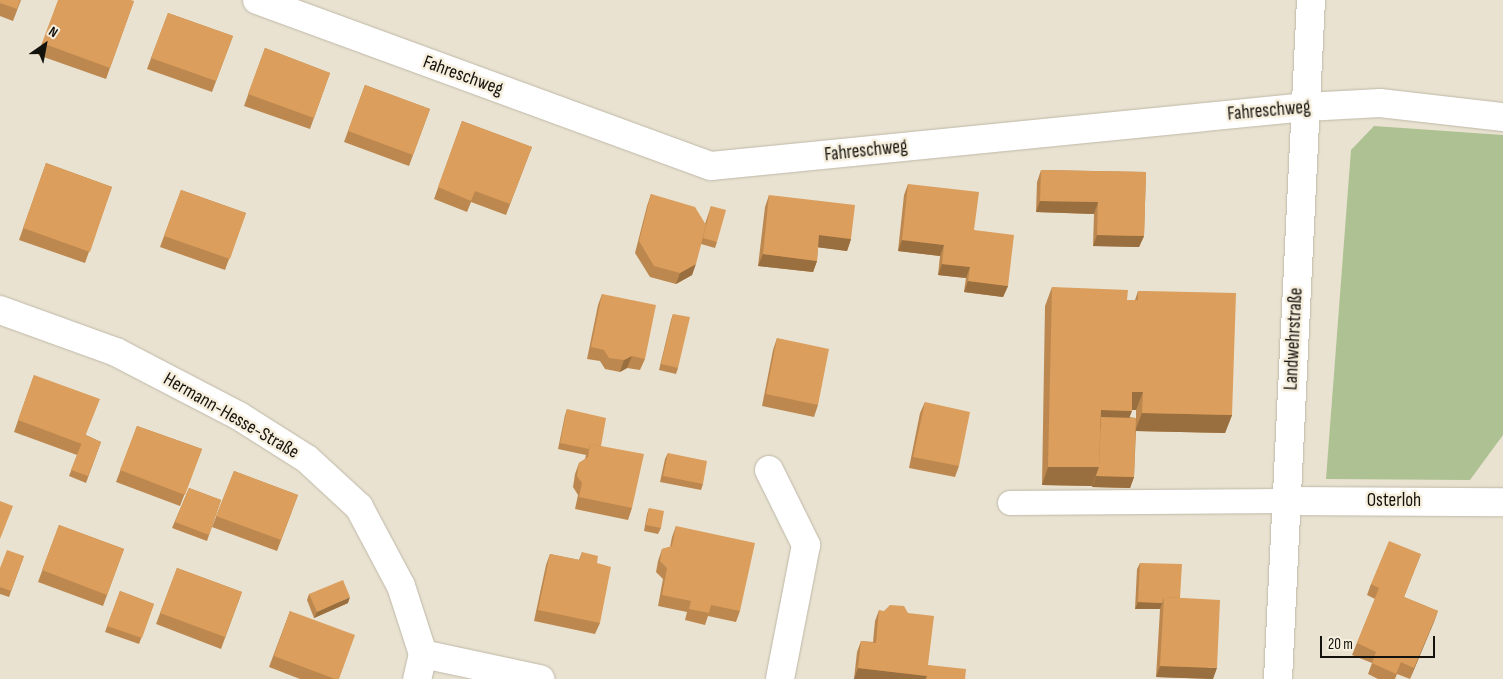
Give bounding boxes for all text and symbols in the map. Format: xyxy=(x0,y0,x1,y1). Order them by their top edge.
north arrow xyxy=(20,20,70,70)
text: N xyxy=(46,23,61,41)
street label: Fahreschweg xyxy=(420,51,506,101)
street label: Fahreschweg xyxy=(1226,96,1312,126)
street label: Fahreschweg xyxy=(823,135,909,167)
street label: Landwehrstraße xyxy=(1280,287,1308,391)
street label: Hermann-Hesse-Straße xyxy=(159,368,303,464)
street label: Osterloh xyxy=(1367,490,1421,512)
scale bar xyxy=(1323,626,1438,658)
text: 20 m xyxy=(1328,635,1353,654)

